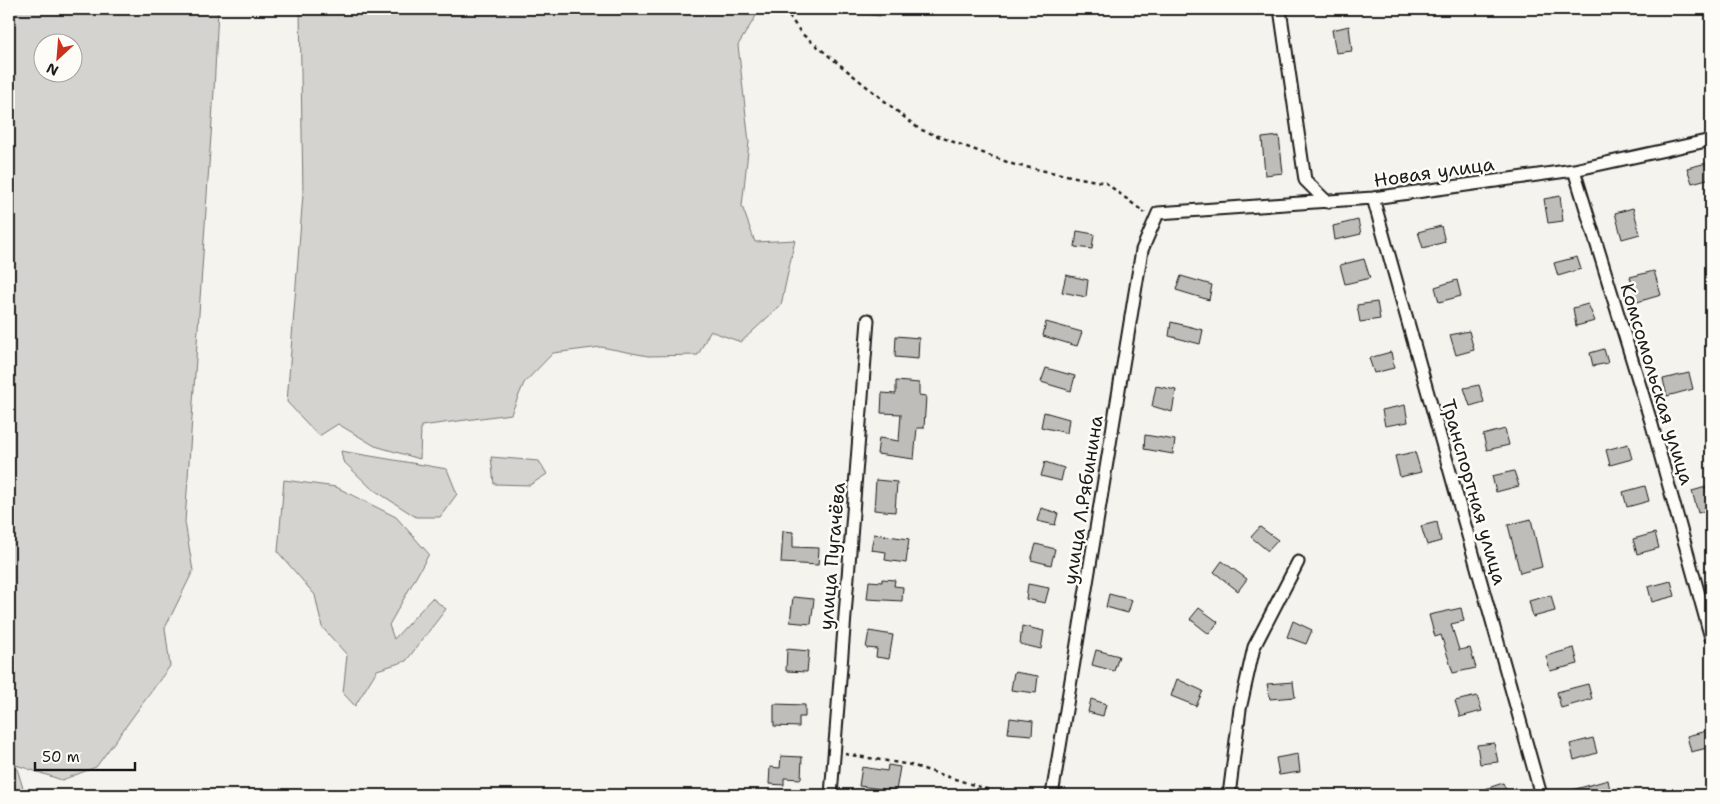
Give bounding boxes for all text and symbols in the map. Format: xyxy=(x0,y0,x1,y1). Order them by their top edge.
north arrow xyxy=(32,32,82,82)
text: N xyxy=(43,59,61,80)
street label: Новая улица xyxy=(1372,151,1496,193)
street label: Комсомольская улица xyxy=(1614,280,1700,488)
street label: Транспортная улица xyxy=(1436,396,1513,588)
street label: улица Л.Рябинина xyxy=(1057,413,1109,587)
street label: улица Пугачёва xyxy=(813,481,851,631)
scale bar xyxy=(35,739,135,771)
text: 50 m xyxy=(42,747,80,767)

